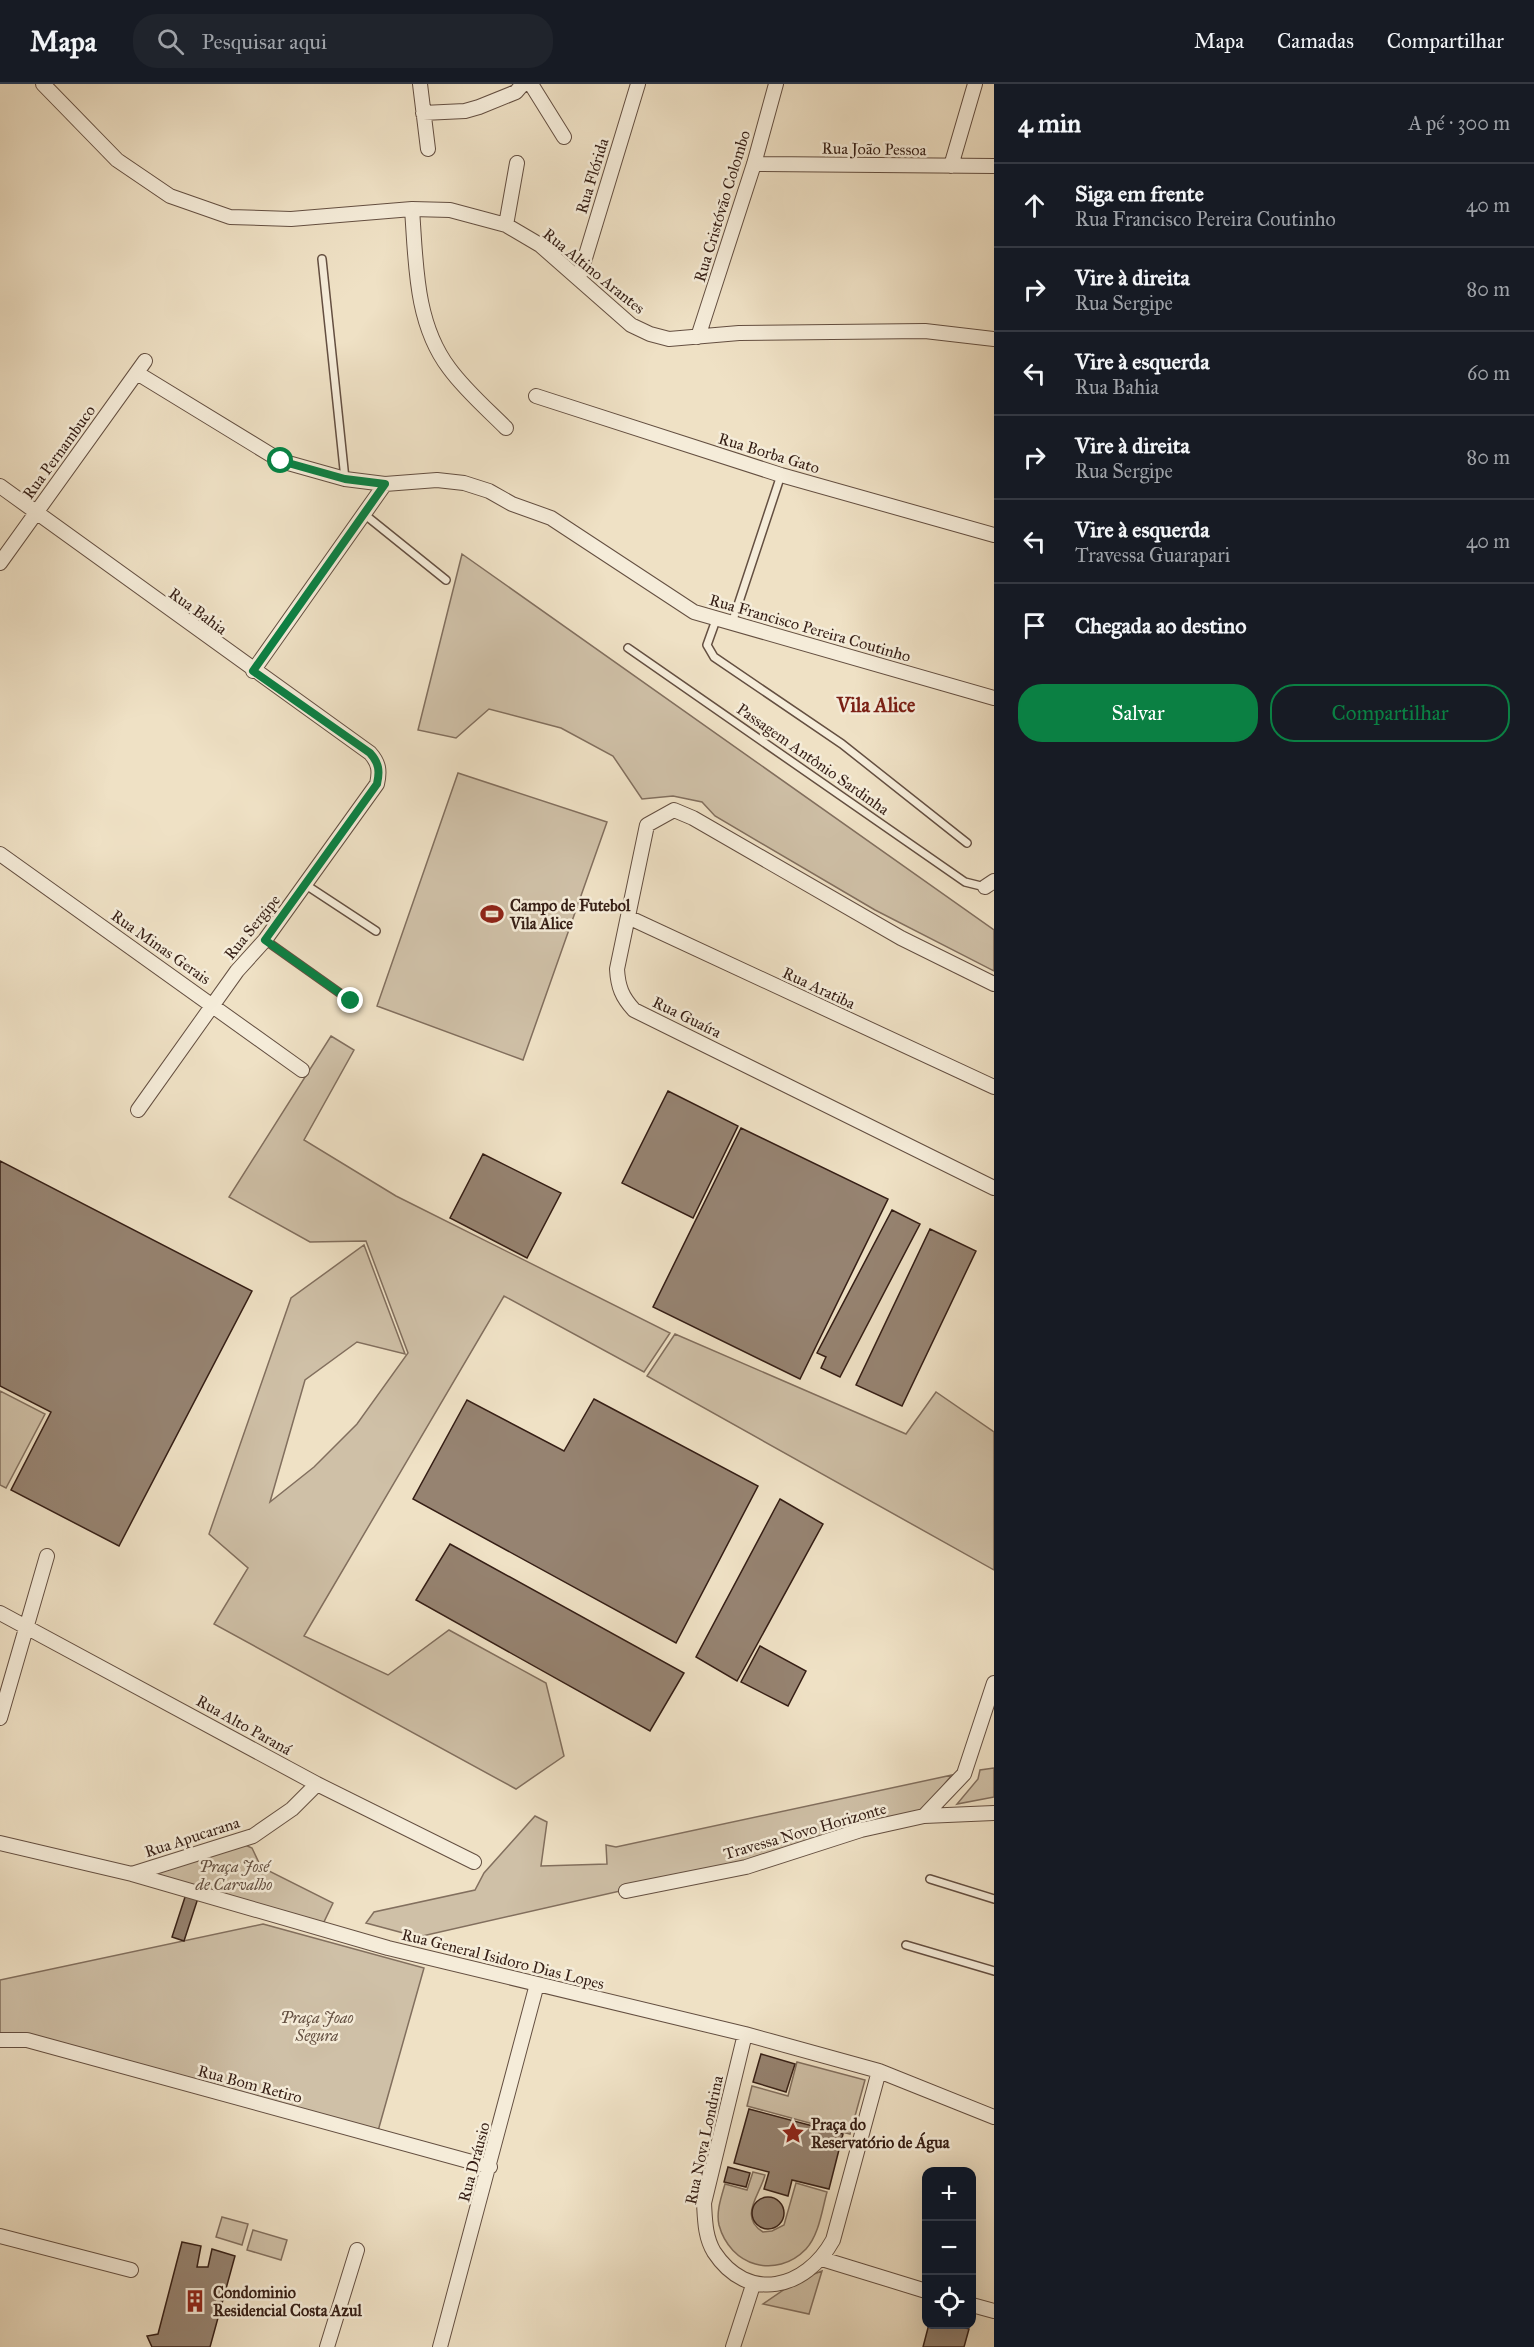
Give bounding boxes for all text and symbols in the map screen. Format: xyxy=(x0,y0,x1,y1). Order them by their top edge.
search box xyxy=(133,14,553,68)
text: Mapa xyxy=(30,24,97,59)
icon: search xyxy=(154,25,187,58)
text: Pesquisar aqui xyxy=(202,28,327,55)
text: Mapa xyxy=(1194,28,1244,54)
text: Camadas xyxy=(1277,28,1354,54)
text: Compartilhar xyxy=(1387,28,1504,54)
text: 4 min xyxy=(1018,107,1081,139)
text: A pé · 300 m xyxy=(1409,111,1510,135)
street label: Rua Cristóvão Colombo xyxy=(690,128,754,284)
street label: Rua Flórida xyxy=(572,136,613,216)
street label: Rua João Pessoa xyxy=(822,139,927,160)
text: Siga em frente xyxy=(1075,180,1204,207)
icon: ahead xyxy=(1018,189,1051,222)
text: 40 m xyxy=(1466,193,1510,217)
text: Rua Francisco Pereira Coutinho xyxy=(1075,207,1336,231)
street label: Rua Altino Arantes xyxy=(539,224,649,318)
text: Vire à direita xyxy=(1075,264,1190,291)
icon: right xyxy=(1018,273,1051,306)
text: 80 m xyxy=(1467,277,1510,301)
text: Rua Sergipe xyxy=(1075,291,1173,315)
text: Vire à esquerda xyxy=(1075,348,1209,375)
icon: left xyxy=(1018,357,1051,390)
text: 60 m xyxy=(1467,361,1510,385)
text: Rua Bahia xyxy=(1075,375,1159,399)
street label: Rua Pernambuco xyxy=(19,401,99,503)
street label: Rua Borba Gato xyxy=(716,429,822,477)
text: Vire à direita xyxy=(1075,432,1190,459)
icon: right xyxy=(1018,441,1051,474)
text: 80 m xyxy=(1467,445,1510,469)
route start xyxy=(267,447,293,473)
text: Rua Sergipe xyxy=(1075,459,1173,483)
text: Vire à esquerda xyxy=(1075,516,1209,543)
icon: left xyxy=(1018,525,1051,558)
text: 40 m xyxy=(1466,529,1510,553)
text: Travessa Guarapari xyxy=(1075,543,1230,567)
street label: Rua Bahia xyxy=(165,584,231,639)
street label: Rua Francisco Pereira Coutinho xyxy=(707,590,913,666)
icon: arrive xyxy=(1018,609,1051,642)
text: Chegada ao destino xyxy=(1075,612,1246,639)
button: Salvar xyxy=(1018,684,1258,742)
button: Compartilhar xyxy=(1270,684,1510,742)
district label: Vila Alice xyxy=(836,693,916,717)
street label: Passagem Antônio Sardinha xyxy=(733,699,893,820)
street label: Rua Sergipe xyxy=(220,890,285,964)
place label: Campo de Futebol Vila Alice xyxy=(509,896,631,933)
sports icon: Campo de Futebol Vila Alice xyxy=(479,901,505,927)
street label: Rua Minas Gerais xyxy=(108,906,214,988)
street label: Rua Aratiba xyxy=(780,963,859,1013)
route end xyxy=(337,987,363,1013)
street label: Rua Guaíra xyxy=(650,992,725,1042)
street label: Rua Alto Paraná xyxy=(193,1691,295,1759)
street label: Travessa Novo Horizonte xyxy=(721,1799,889,1863)
street label: Rua Apucarana xyxy=(142,1813,242,1861)
park label: Praça José de Carvalho xyxy=(195,1857,272,1894)
street label: Rua General Isidoro Dias Lopes xyxy=(400,1925,606,1993)
park label: Praça Joao Segura xyxy=(280,2008,354,2045)
street label: Rua Bom Retiro xyxy=(196,2061,304,2107)
street label: Rua Nova Londrina xyxy=(681,2073,727,2206)
place label: Praça do Reservatório de Água xyxy=(811,2115,951,2153)
street label: Rua Dráusio xyxy=(454,2120,494,2204)
place icon: Praça do Reservatório de Água xyxy=(780,2120,806,2146)
map controls xyxy=(922,2167,976,2329)
button: + xyxy=(922,2167,976,2221)
button: − xyxy=(922,2221,976,2275)
button: locate xyxy=(922,2275,976,2329)
place label: Condominio Residencial Costa Azul xyxy=(213,2283,363,2320)
building icon: Condominio Residencial Costa Azul xyxy=(182,2288,208,2314)

